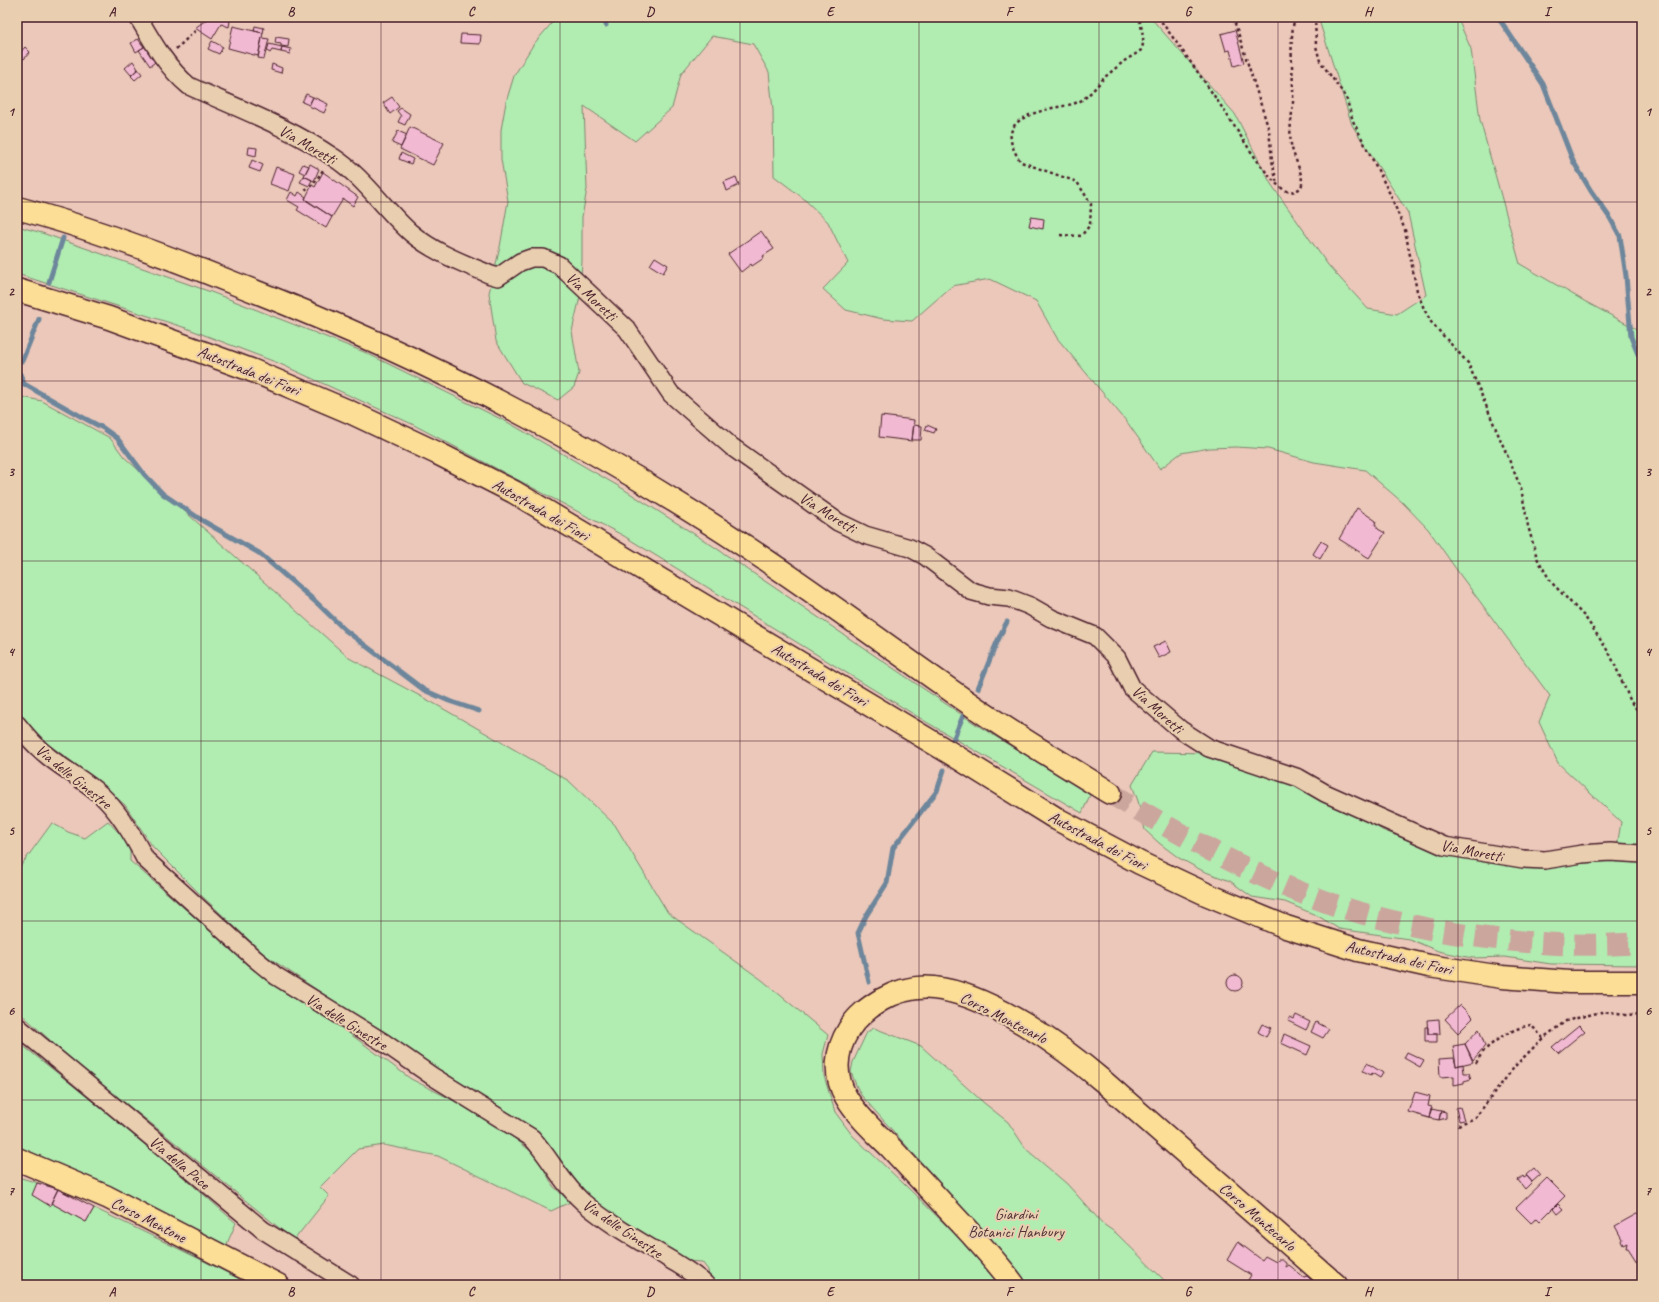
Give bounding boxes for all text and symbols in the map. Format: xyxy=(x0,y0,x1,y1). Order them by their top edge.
text: A xyxy=(109,4,117,20)
text: B xyxy=(288,4,296,20)
text: C xyxy=(468,4,476,20)
text: D xyxy=(646,4,655,20)
text: E xyxy=(827,4,836,20)
text: F xyxy=(1006,4,1015,20)
text: G xyxy=(1185,4,1193,20)
text: H xyxy=(1364,4,1374,20)
text: I xyxy=(1544,4,1553,20)
text: 1 xyxy=(8,104,16,120)
text: 1 xyxy=(1645,104,1653,120)
street label: Via Moretti xyxy=(275,120,341,170)
street label: Via Moretti xyxy=(562,268,623,327)
text: 2 xyxy=(8,284,15,300)
text: 2 xyxy=(1645,284,1652,300)
street label: Autostrada dei Fiori xyxy=(195,341,304,401)
text: 3 xyxy=(8,464,15,480)
text: 3 xyxy=(1645,464,1652,480)
street label: Autostrada dei Fiori xyxy=(489,474,594,547)
street label: Via Moretti xyxy=(796,488,861,539)
street label: Autostrada dei Fiori xyxy=(768,638,873,712)
text: 4 xyxy=(8,644,16,660)
text: 4 xyxy=(1645,644,1653,660)
street label: Via Moretti xyxy=(1127,681,1189,740)
street label: Via delle Ginestre xyxy=(31,740,117,815)
street label: Autostrada dei Fiori xyxy=(1045,807,1152,876)
text: 5 xyxy=(8,823,15,839)
text: 5 xyxy=(1645,823,1652,839)
street label: Via Moretti xyxy=(1439,835,1507,867)
street label: Autostrada dei Fiori xyxy=(1344,936,1456,980)
street label: Corso Montecarlo xyxy=(957,987,1052,1049)
street label: Via delle Ginestre xyxy=(302,989,392,1056)
text: 6 xyxy=(8,1003,15,1019)
text: 6 xyxy=(1645,1003,1652,1019)
street label: Via della Pace xyxy=(145,1132,215,1195)
street label: Corso Montecarlo xyxy=(1215,1178,1301,1256)
text: 7 xyxy=(8,1183,15,1199)
text: 7 xyxy=(1645,1183,1652,1199)
street label: Corso Mentone xyxy=(108,1193,191,1248)
street label: Via delle Ginestre xyxy=(579,1195,668,1264)
park label: Giardini Botanici Hanbury xyxy=(968,1204,1065,1242)
text: A xyxy=(109,1284,117,1300)
text: B xyxy=(288,1284,296,1300)
text: C xyxy=(468,1284,476,1300)
text: D xyxy=(646,1284,655,1300)
text: E xyxy=(827,1284,836,1300)
text: F xyxy=(1006,1284,1015,1300)
text: G xyxy=(1185,1284,1193,1300)
text: H xyxy=(1364,1284,1374,1300)
text: I xyxy=(1544,1284,1553,1300)

